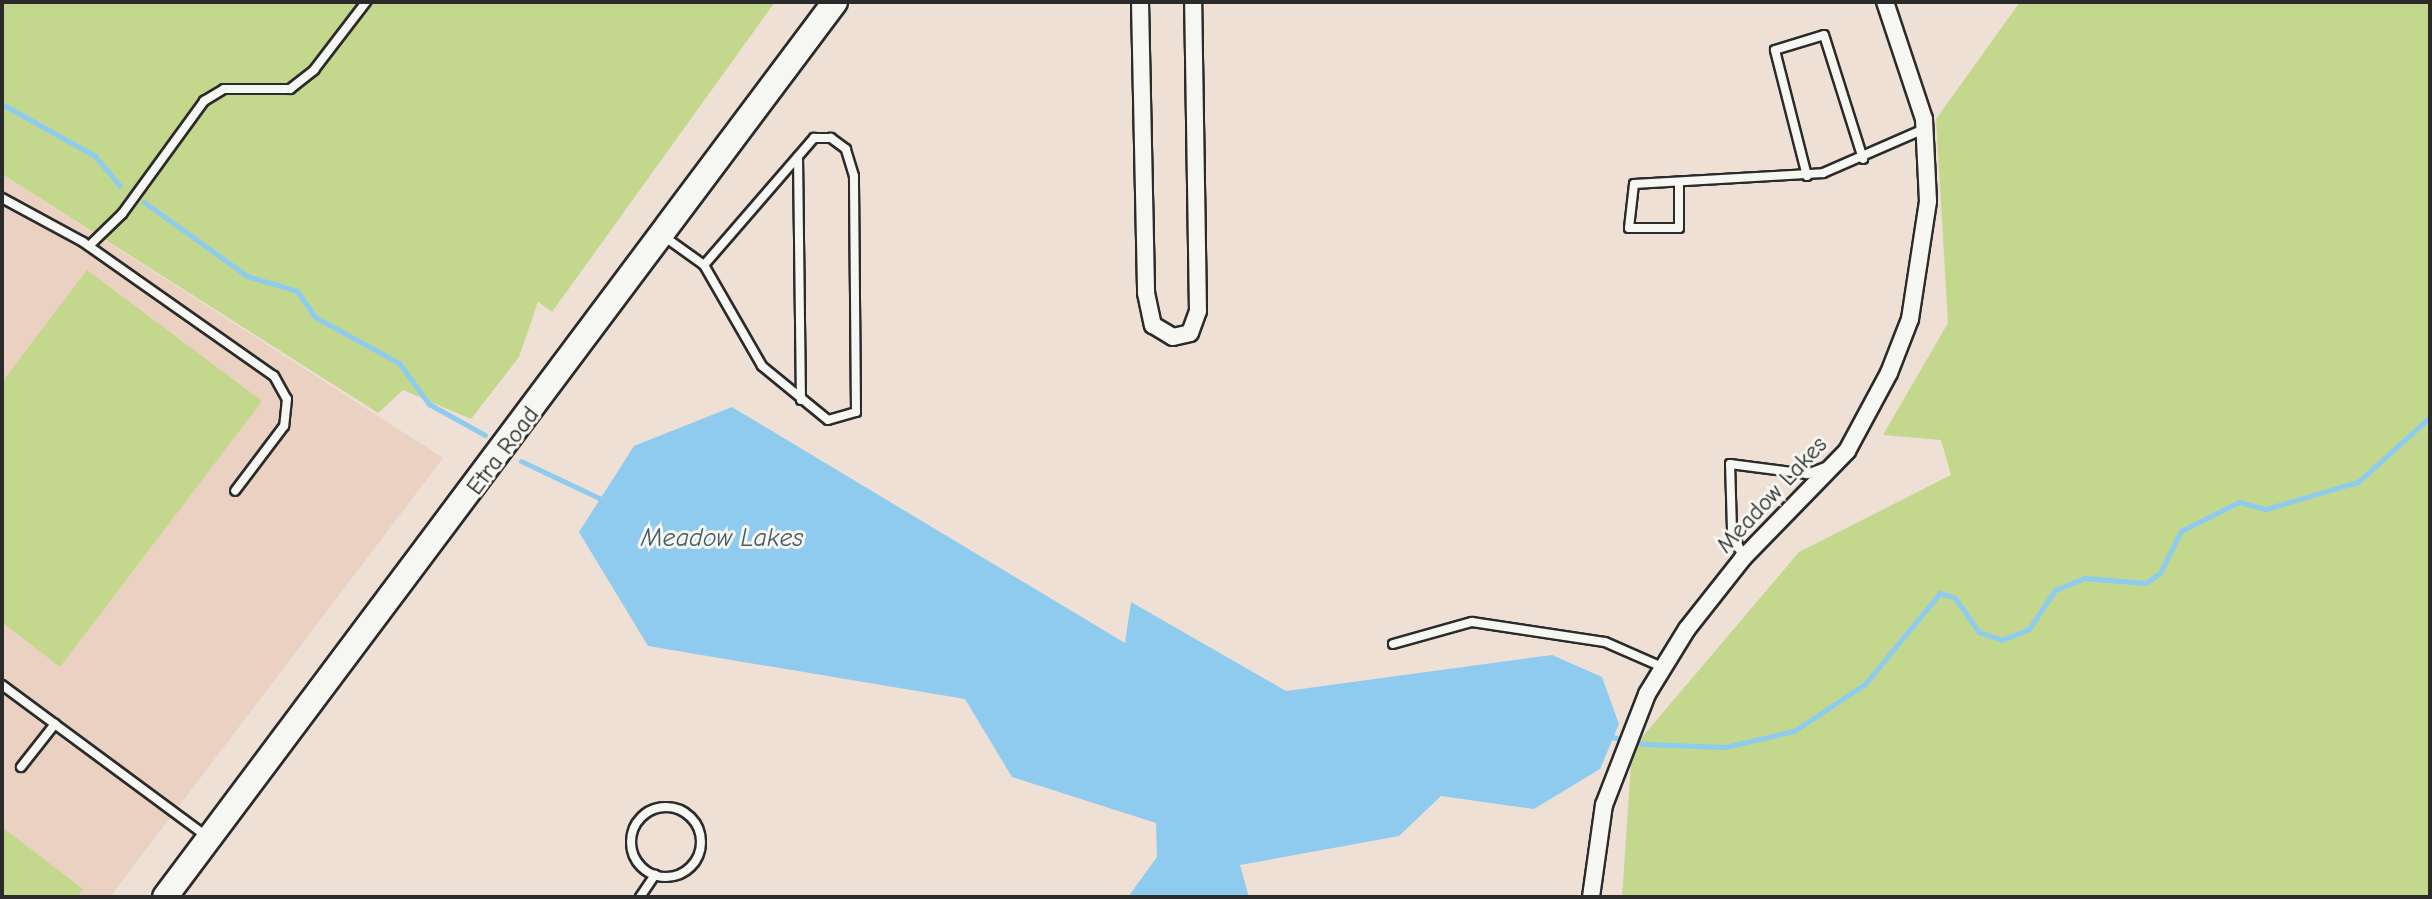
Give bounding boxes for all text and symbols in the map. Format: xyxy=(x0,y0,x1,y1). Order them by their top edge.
street label: Etra Road xyxy=(461,401,545,501)
street label: Meadow Lakes xyxy=(1711,431,1833,559)
water label: Meadow Lakes xyxy=(641,523,803,555)

